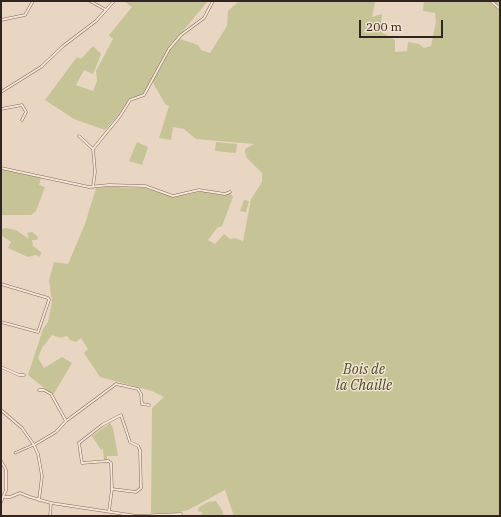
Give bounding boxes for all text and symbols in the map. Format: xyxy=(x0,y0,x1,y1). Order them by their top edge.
scale bar xyxy=(361,12,445,38)
text: 200 m xyxy=(366,19,402,34)
park label: Bois de la Chaille xyxy=(336,362,392,394)

